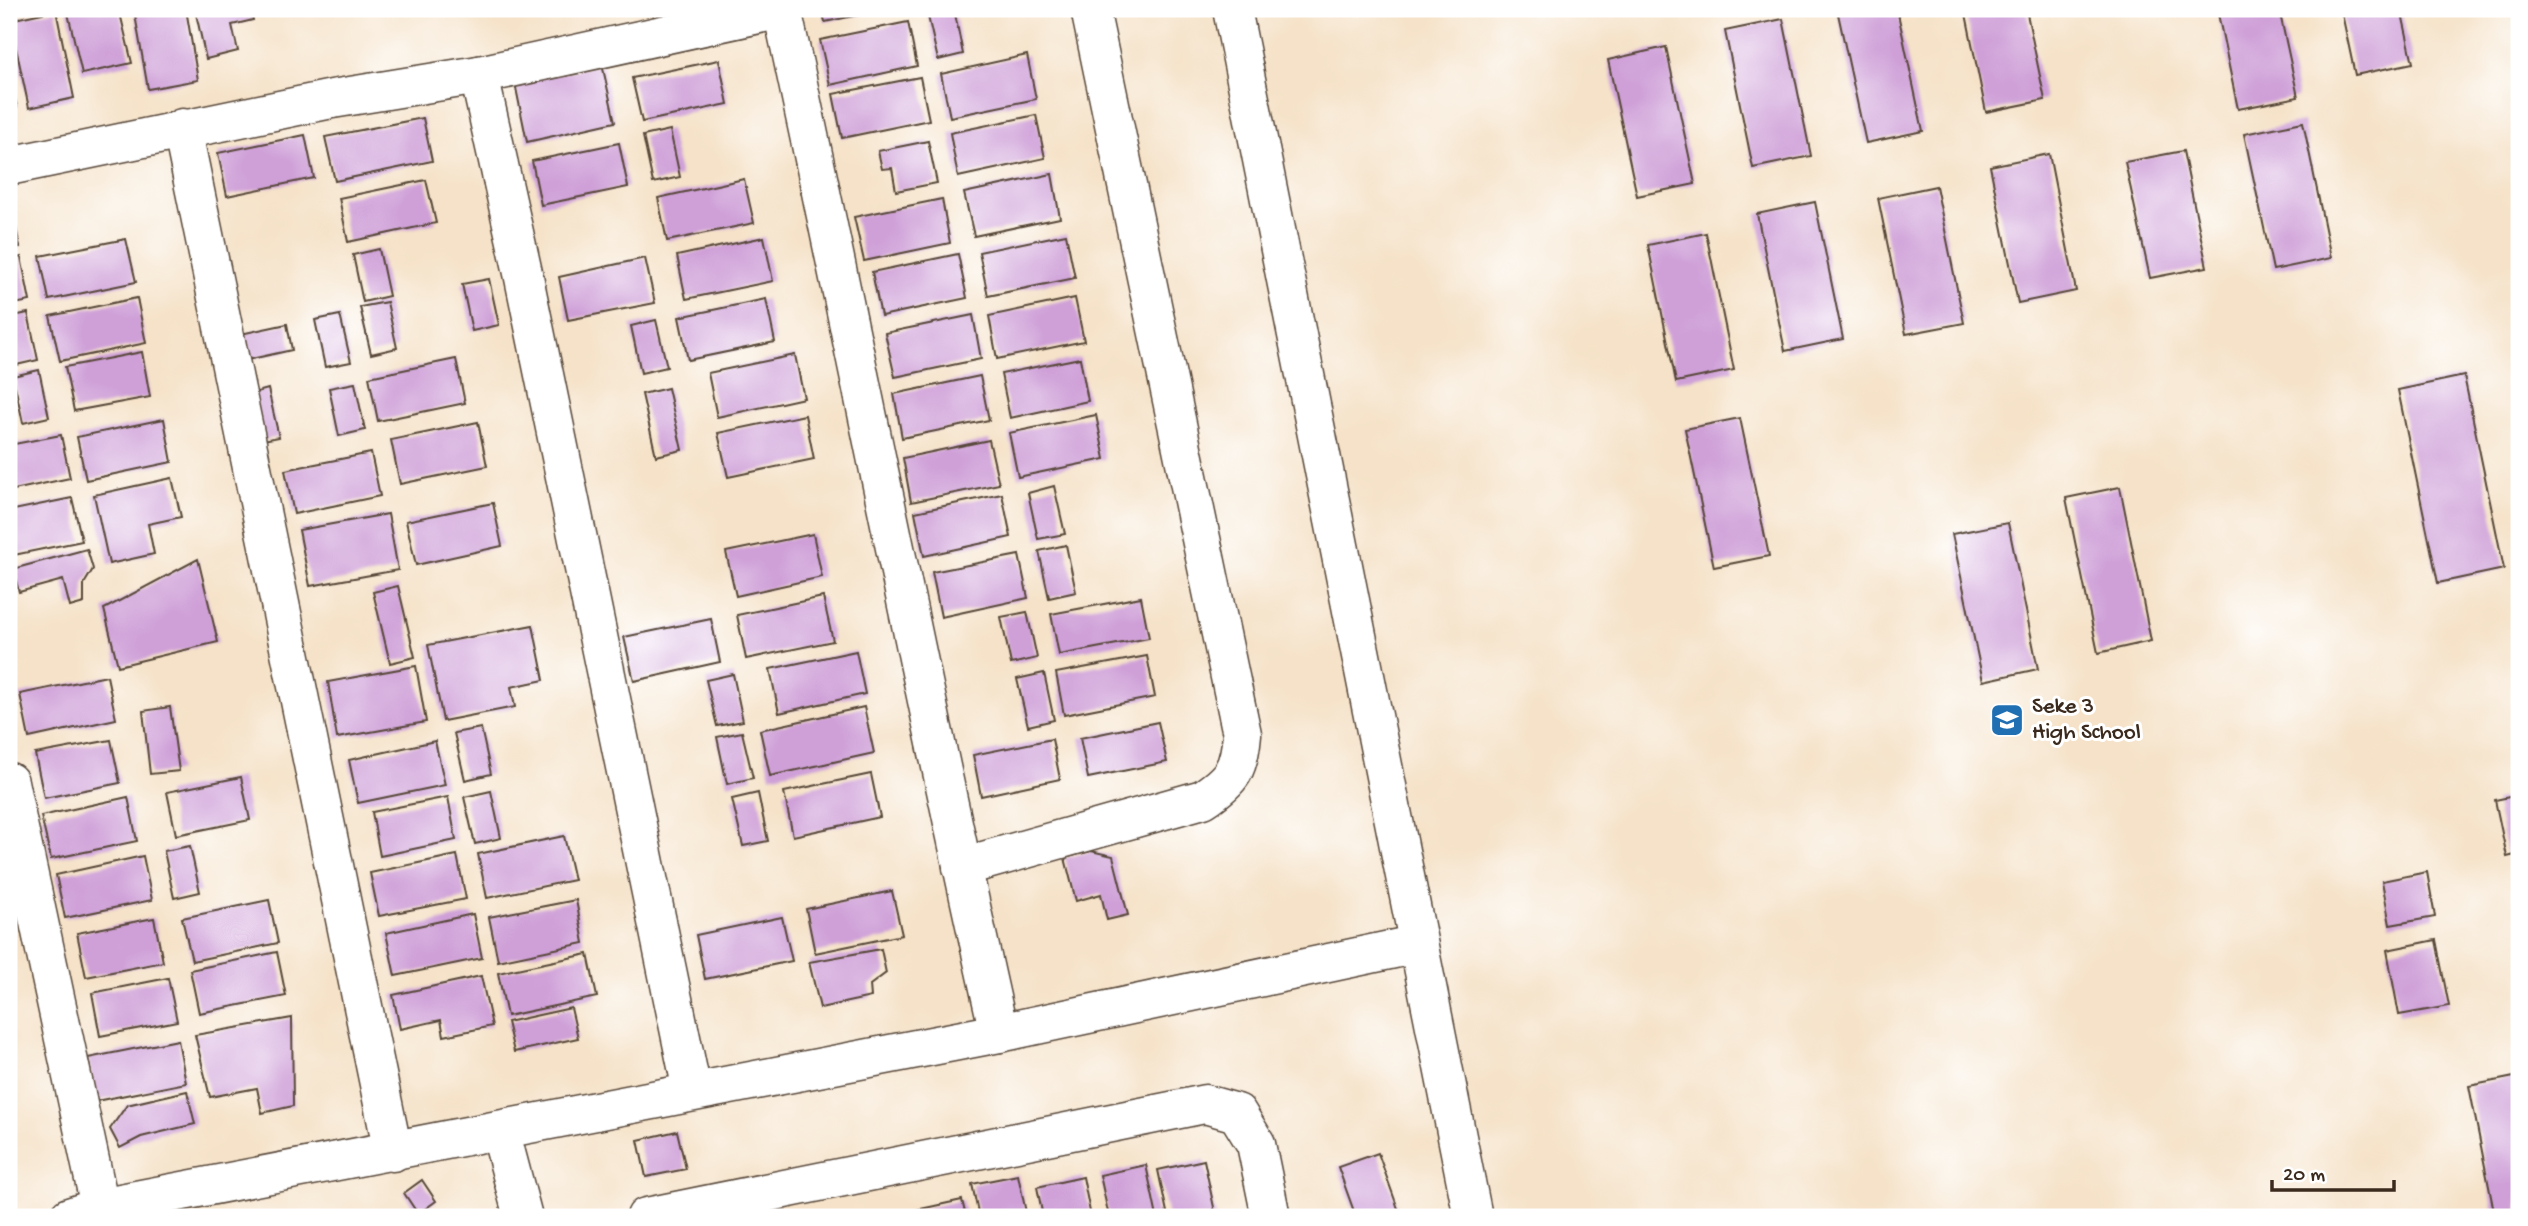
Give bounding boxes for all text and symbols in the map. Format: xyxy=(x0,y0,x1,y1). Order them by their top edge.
place label: Seke 3 High School xyxy=(2032,694,2141,747)
school or university icon: Seke 3 High School xyxy=(1988,701,2026,739)
scale bar xyxy=(2272,1149,2395,1193)
text: 20 m xyxy=(2283,1164,2325,1189)

